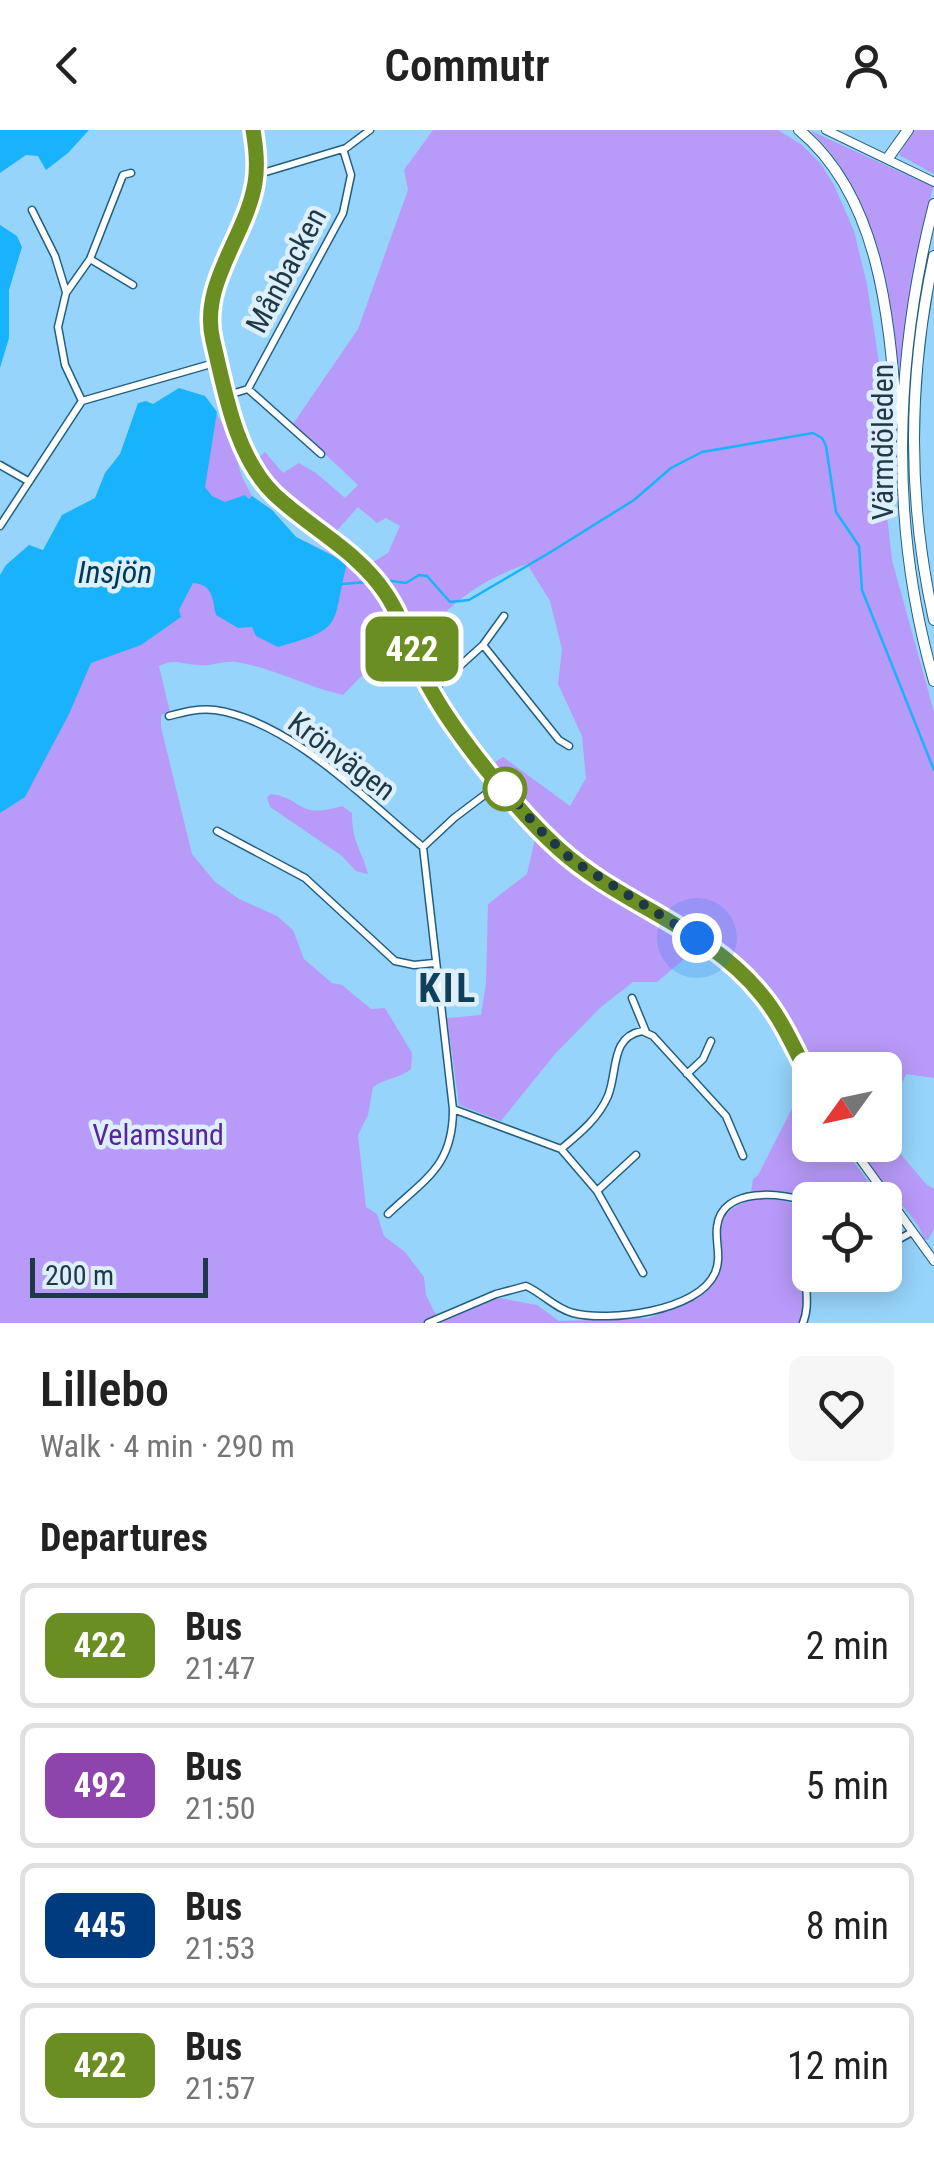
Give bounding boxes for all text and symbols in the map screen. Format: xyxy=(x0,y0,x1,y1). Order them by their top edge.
icon: back xyxy=(40,38,95,93)
icon: person xyxy=(839,38,894,93)
text: Commutr xyxy=(384,39,550,92)
street label: Månbacken xyxy=(239,202,333,338)
street label: Värmdöleden xyxy=(865,364,900,520)
water label: Insjön xyxy=(78,553,152,591)
line badge: 422 xyxy=(354,616,470,682)
text: 422 xyxy=(385,629,439,670)
street label: Krönvägen xyxy=(281,704,403,808)
unlabelled marker xyxy=(484,768,526,810)
your location xyxy=(672,913,722,963)
district label: KIL xyxy=(418,965,478,1012)
north arrow xyxy=(792,1052,902,1162)
map controls xyxy=(792,1052,902,1292)
park label: Velamsund xyxy=(92,1117,224,1152)
button: locate xyxy=(792,1182,902,1292)
scale bar xyxy=(30,1253,208,1298)
text: 200 m xyxy=(45,1259,114,1292)
button: heart xyxy=(789,1356,894,1461)
text: Lillebo xyxy=(40,1361,169,1418)
text: Walk · 4 min · 290 m xyxy=(40,1427,295,1465)
text: Departures xyxy=(40,1516,208,1560)
text: Bus xyxy=(185,1605,242,1649)
text: 2 min xyxy=(806,1624,889,1668)
text: 422 xyxy=(73,1625,127,1666)
text: 21:47 xyxy=(185,1649,256,1687)
text: Bus xyxy=(185,1745,242,1789)
text: 5 min xyxy=(806,1764,889,1808)
text: 492 xyxy=(73,1765,127,1806)
text: 21:50 xyxy=(185,1789,256,1827)
text: Bus xyxy=(185,1885,242,1929)
text: 8 min xyxy=(806,1904,889,1948)
text: 445 xyxy=(73,1905,127,1946)
text: 21:53 xyxy=(185,1929,256,1967)
text: Bus xyxy=(185,2025,242,2069)
text: 12 min xyxy=(787,2044,889,2088)
text: 422 xyxy=(73,2045,127,2086)
text: 21:57 xyxy=(185,2069,256,2107)

